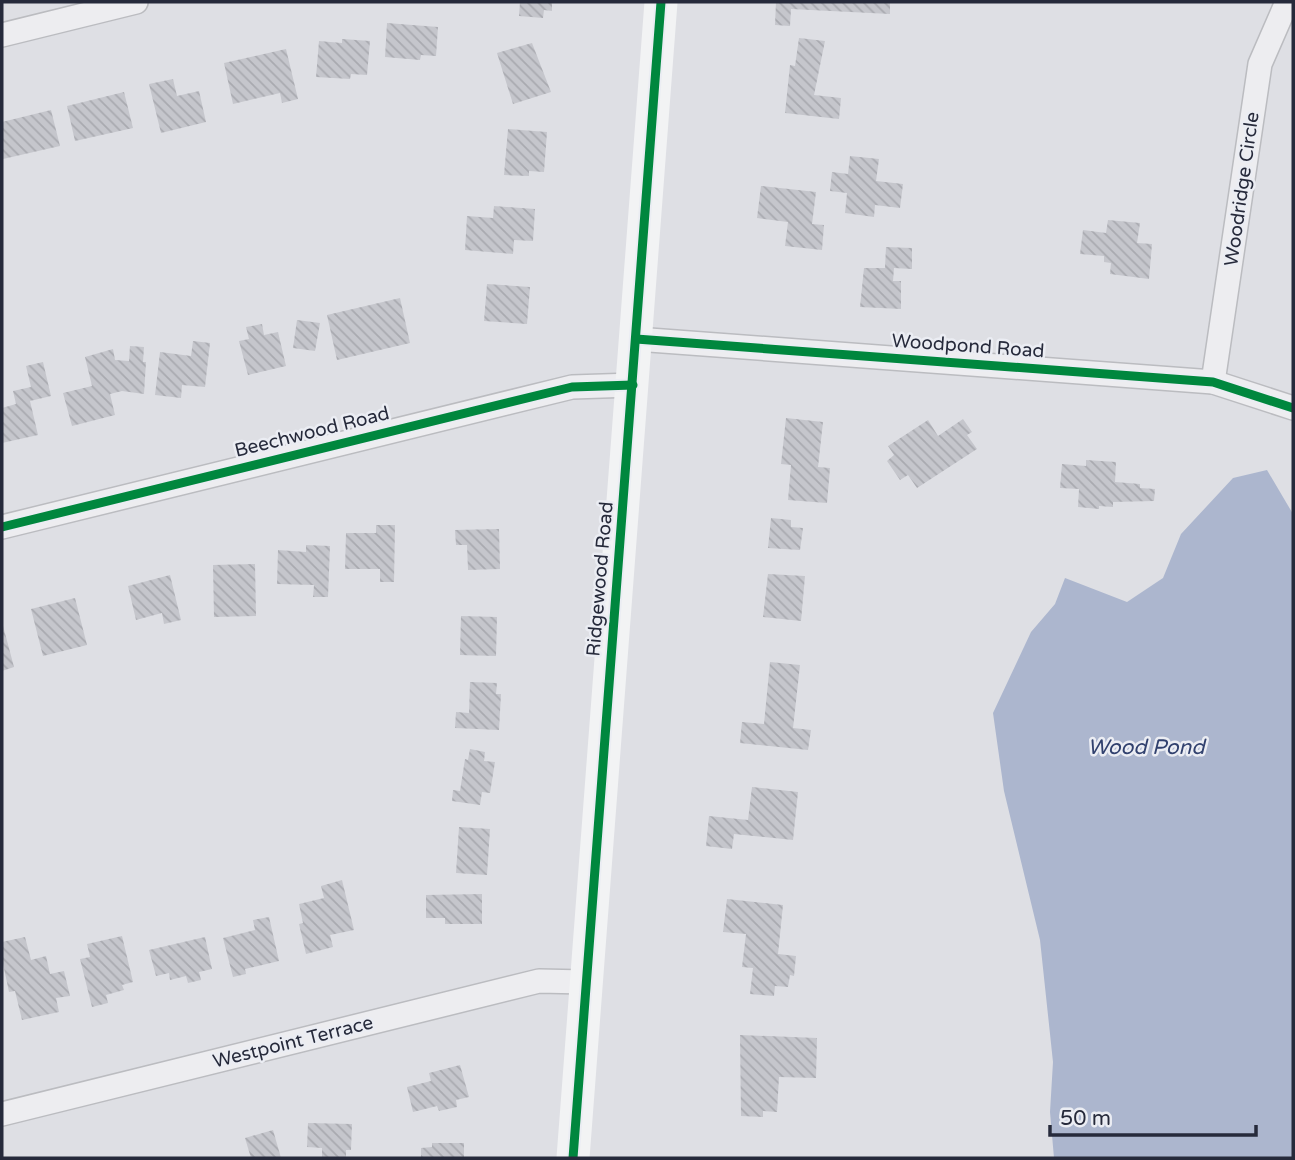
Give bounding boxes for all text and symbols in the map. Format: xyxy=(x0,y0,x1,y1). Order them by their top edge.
street label: Woodridge Circle xyxy=(1220,110,1264,268)
street label: Woodpond Road xyxy=(891,330,1045,362)
street label: Beechwood Road xyxy=(232,402,392,462)
street label: Ridgewood Road xyxy=(582,501,618,657)
water label: Wood Pond xyxy=(1087,735,1207,760)
street label: Westpoint Terrace xyxy=(211,1011,375,1073)
scale bar xyxy=(1050,1094,1256,1138)
text: 50 m xyxy=(1060,1106,1111,1131)

